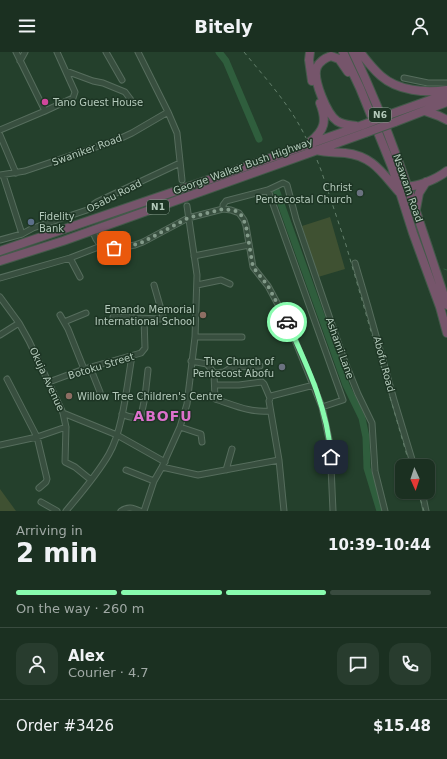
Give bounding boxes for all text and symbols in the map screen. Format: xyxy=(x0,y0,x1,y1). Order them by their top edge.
icon: menu xyxy=(16,15,38,37)
icon: person xyxy=(409,15,431,37)
text: Bitely xyxy=(194,16,253,37)
marker: Tano Guest House xyxy=(40,97,50,107)
place label: Tano Guest House xyxy=(52,97,143,108)
road number: N6 xyxy=(369,108,391,122)
street label: Swaniker Road xyxy=(50,132,124,168)
street label: George Walker Bush Highway xyxy=(172,136,314,196)
street label: Nsawam Road xyxy=(391,153,425,223)
street label: Osabu Road xyxy=(85,177,143,215)
place label: Christ Pentecostal Church xyxy=(256,182,352,205)
marker: Christ Pentecostal Church xyxy=(355,188,365,198)
road number: N1 xyxy=(147,200,169,214)
place label: Fidelity Bank xyxy=(39,211,75,234)
marker: Fidelity Bank xyxy=(26,217,36,227)
pin xyxy=(97,231,131,265)
icon: bag xyxy=(103,237,125,259)
courier xyxy=(267,302,307,342)
place label: Emando Memorial International School xyxy=(95,304,195,327)
marker: Emando Memorial International School xyxy=(198,310,208,320)
icon: car xyxy=(276,311,298,333)
street label: Ashami Lane xyxy=(324,316,356,380)
street label: Abofu Road xyxy=(371,335,397,393)
street label: Okuja Avenue xyxy=(27,345,67,413)
street label: Botoku Street xyxy=(67,351,135,381)
place label: The Church of Pentecost Abofu xyxy=(193,356,274,379)
marker: The Church of Pentecost Abofu xyxy=(277,362,287,372)
marker: Willow Tree Children's Centre xyxy=(64,391,74,401)
place label: Willow Tree Children's Centre xyxy=(77,391,223,402)
district label: ABOFU xyxy=(133,408,193,424)
pin xyxy=(314,440,348,474)
icon: home xyxy=(320,446,342,468)
north arrow xyxy=(395,459,435,499)
map controls xyxy=(395,459,435,499)
text: Arriving in xyxy=(16,523,83,538)
text: 10:39–10:44 xyxy=(328,536,431,554)
text: 2 min xyxy=(16,538,98,568)
text: On the way · 260 m xyxy=(16,601,144,616)
button: person xyxy=(16,643,58,685)
button: chat xyxy=(337,643,379,685)
button: phone xyxy=(389,643,431,685)
text: Alex xyxy=(68,647,105,665)
text: Courier · 4.7 xyxy=(68,665,149,680)
text: Order #3426 xyxy=(16,717,114,735)
text: $15.48 xyxy=(373,717,431,735)

